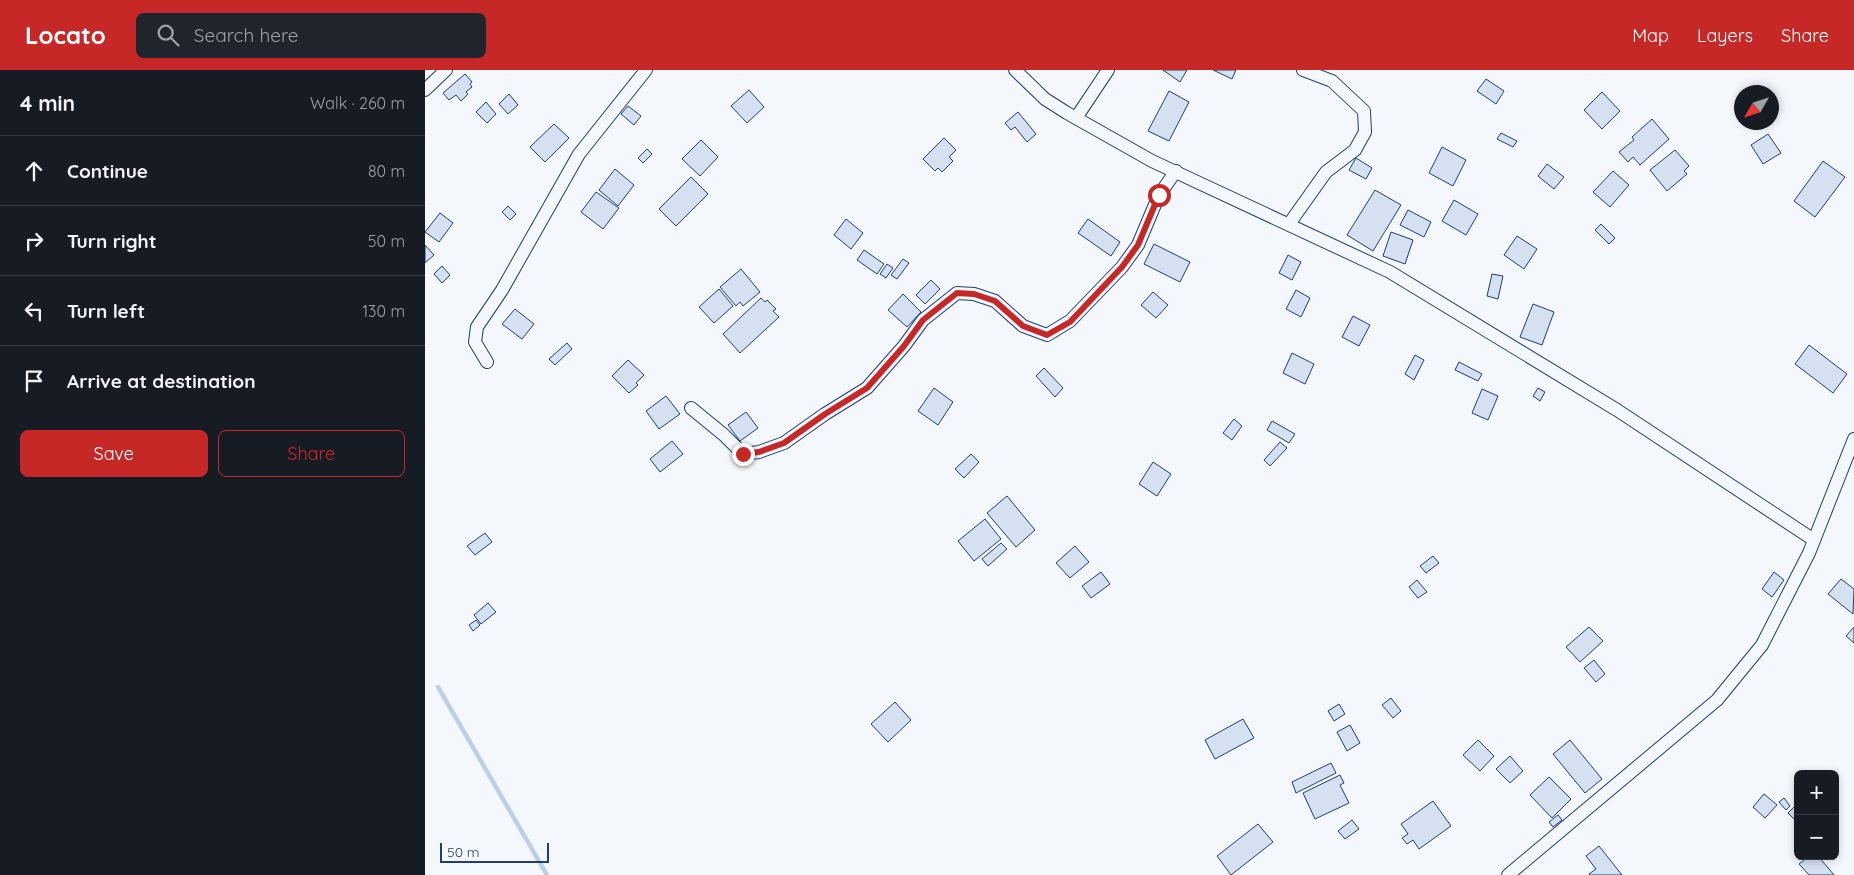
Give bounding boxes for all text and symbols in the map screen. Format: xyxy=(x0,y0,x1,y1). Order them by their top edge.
search box xyxy=(136,13,486,58)
text: Locato xyxy=(25,20,106,50)
icon: search xyxy=(154,21,182,49)
text: Search here xyxy=(194,23,299,47)
text: Map xyxy=(1632,24,1669,47)
text: Layers xyxy=(1697,24,1753,47)
text: Share xyxy=(1781,24,1829,47)
north arrow xyxy=(1734,85,1779,130)
text: 4 min xyxy=(20,90,75,116)
text: Walk · 260 m xyxy=(310,93,405,113)
icon: ahead xyxy=(20,157,48,185)
text: Continue xyxy=(67,159,148,183)
text: 80 m xyxy=(368,161,405,181)
route start xyxy=(1148,184,1171,207)
icon: right xyxy=(20,227,48,255)
text: Turn right xyxy=(67,229,156,253)
text: 50 m xyxy=(368,231,405,251)
icon: left xyxy=(20,297,48,325)
text: Turn left xyxy=(67,299,145,323)
text: 130 m xyxy=(362,301,405,321)
icon: arrive xyxy=(20,367,48,395)
text: Arrive at destination xyxy=(67,369,256,393)
button: Save xyxy=(20,430,208,477)
button: Share xyxy=(218,430,405,477)
route end xyxy=(732,443,755,466)
map controls xyxy=(1794,770,1839,860)
button: + xyxy=(1794,770,1839,815)
button: − xyxy=(1794,815,1839,860)
scale bar xyxy=(440,840,549,863)
text: 50 m xyxy=(447,843,480,861)

